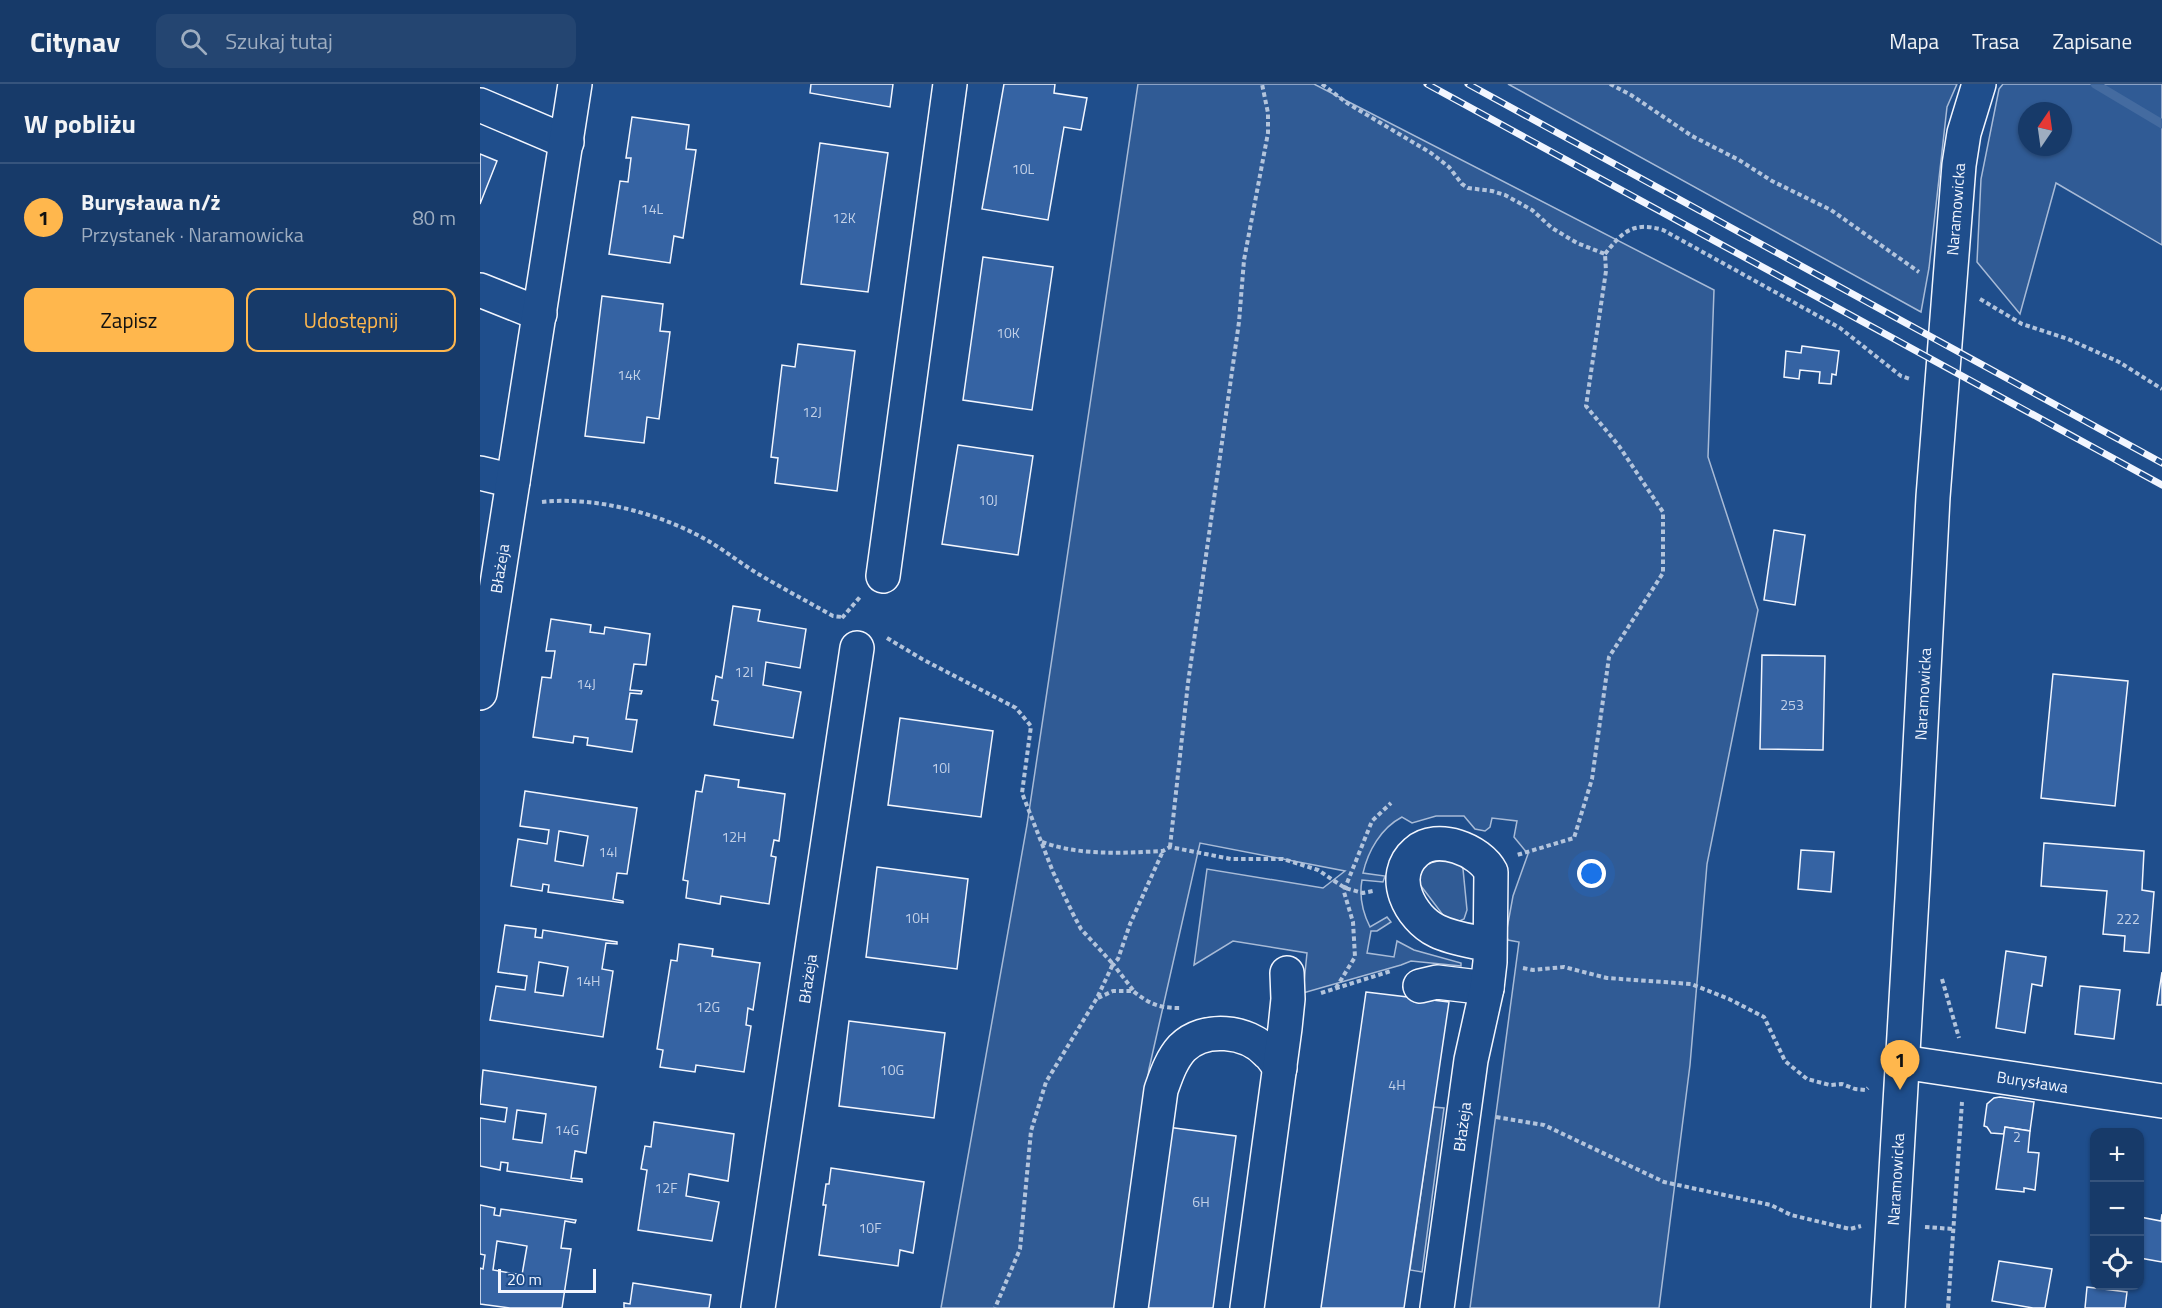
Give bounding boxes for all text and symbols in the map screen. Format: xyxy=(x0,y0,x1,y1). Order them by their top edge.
search box xyxy=(156,14,576,68)
text: Citynav xyxy=(30,20,120,63)
text: Szukaj tutaj xyxy=(225,24,333,58)
icon: search xyxy=(177,25,210,58)
text: Mapa xyxy=(1889,25,1939,57)
text: Trasa xyxy=(1972,25,2019,57)
text: Zapisane xyxy=(2052,25,2132,57)
north arrow xyxy=(2018,102,2072,156)
text: W pobliżu xyxy=(24,104,136,143)
house number: 10L xyxy=(1012,158,1034,179)
street label: Naramowicka xyxy=(1940,162,1971,256)
text: Burysława n/ż xyxy=(81,185,221,219)
house number: 14L xyxy=(641,198,663,219)
text: 1 xyxy=(38,202,49,233)
text: 80 m xyxy=(412,202,456,233)
house number: 12K xyxy=(832,207,856,228)
text: Przystanek · Naramowicka xyxy=(81,219,304,250)
button: Zapisz xyxy=(24,288,234,352)
button: Udostępnij xyxy=(246,288,456,352)
house number: 10K xyxy=(996,322,1020,343)
house number: 14K xyxy=(617,364,641,385)
house number: 12J xyxy=(802,401,822,422)
house number: 10J xyxy=(978,489,998,510)
street label: Błażeja xyxy=(484,542,515,595)
street label: Naramowicka xyxy=(1908,647,1937,741)
house number: 12I xyxy=(734,661,754,682)
house number: 14J xyxy=(576,673,596,694)
house number: 253 xyxy=(1780,694,1804,715)
house number: 10I xyxy=(931,757,951,778)
house number: 12H xyxy=(721,826,747,847)
house number: 14I xyxy=(598,841,618,862)
your location xyxy=(1577,859,1606,888)
house number: 10H xyxy=(904,907,930,928)
house number: 222 xyxy=(2116,908,2140,929)
street label: Błażeja xyxy=(792,952,823,1005)
house number: 14H xyxy=(575,970,601,991)
house number: 12G xyxy=(696,996,720,1017)
pin: 1 xyxy=(1880,1040,1920,1090)
house number: 10G xyxy=(880,1059,904,1080)
street label: Burysława xyxy=(1995,1064,2070,1099)
house number: 4H xyxy=(1388,1074,1406,1095)
street label: Błażeja xyxy=(1447,1100,1477,1153)
house number: 14G xyxy=(555,1119,579,1140)
house number: 2 xyxy=(2013,1126,2021,1147)
map controls xyxy=(2090,1128,2144,1290)
button: + xyxy=(2090,1128,2144,1182)
street label: Naramowicka xyxy=(1881,1132,1910,1226)
house number: 12F xyxy=(654,1177,678,1198)
button: − xyxy=(2090,1182,2144,1236)
house number: 6H xyxy=(1192,1191,1210,1212)
house number: 10F xyxy=(858,1217,882,1238)
button: locate xyxy=(2090,1236,2144,1290)
scale bar xyxy=(498,1266,596,1294)
text: 20 m xyxy=(507,1267,542,1291)

